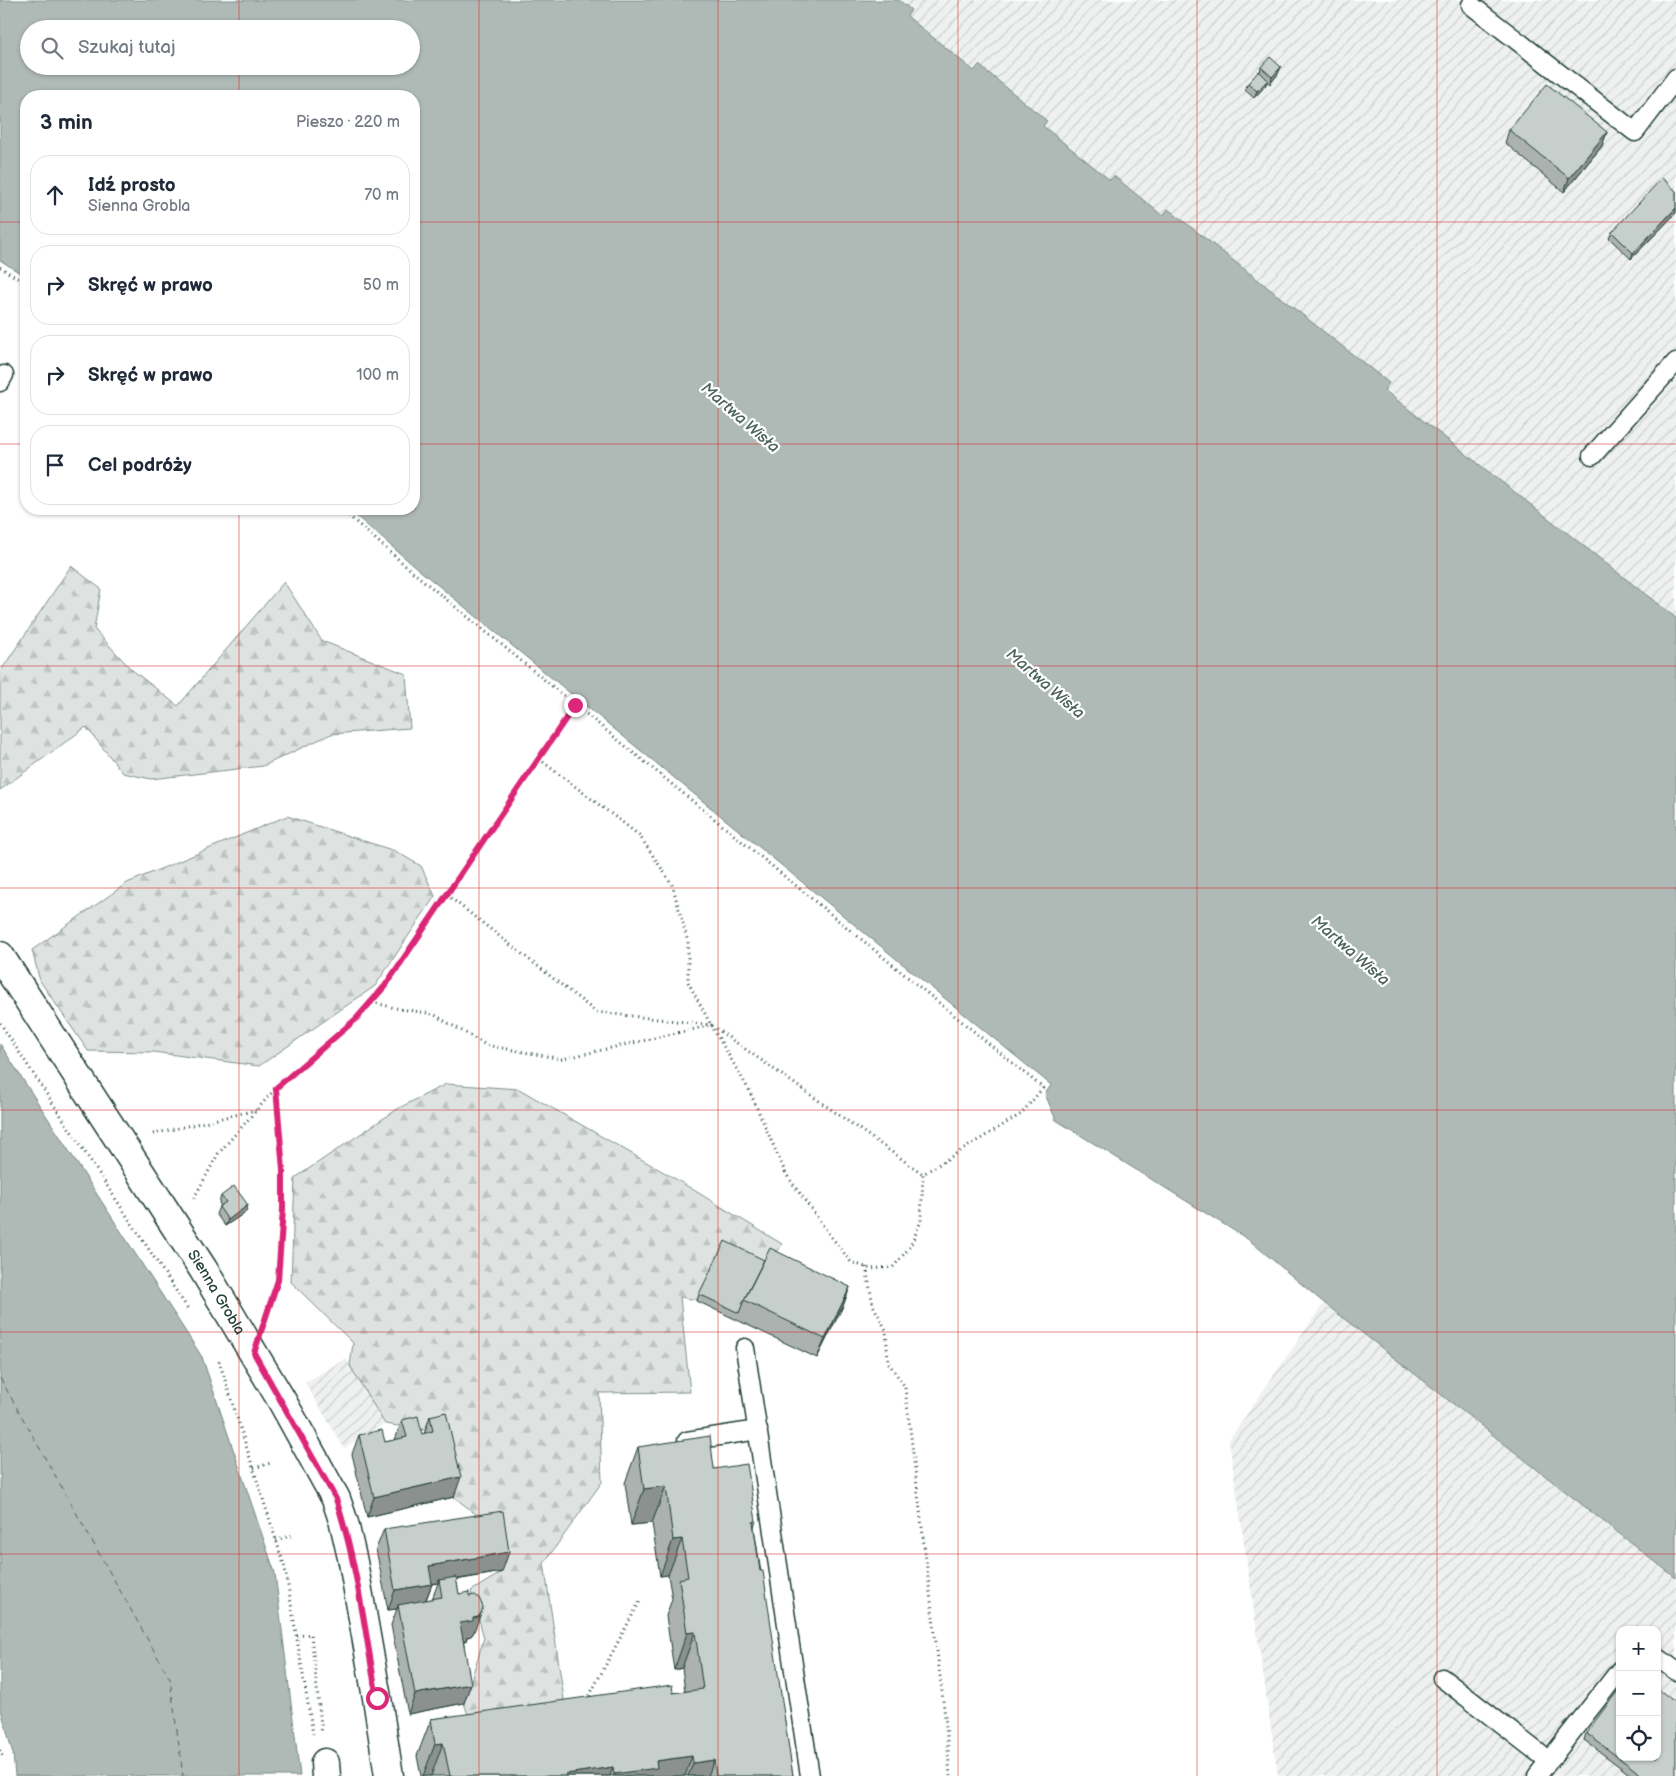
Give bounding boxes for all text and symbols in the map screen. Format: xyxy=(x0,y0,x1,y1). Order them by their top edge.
search box xyxy=(20,20,420,75)
icon: search xyxy=(38,34,66,62)
text: Szukaj tutaj xyxy=(78,36,175,59)
text: 3 min xyxy=(40,110,93,135)
text: Pieszo · 220 m xyxy=(296,113,400,132)
text: Idź prosto xyxy=(88,174,176,197)
icon: ahead xyxy=(41,181,69,209)
text: 70 m xyxy=(364,186,399,205)
text: Sienna Grobla xyxy=(88,197,190,216)
icon: right xyxy=(41,271,69,299)
text: Skręć w prawo xyxy=(88,274,213,297)
text: 50 m xyxy=(363,276,399,295)
icon: right xyxy=(41,361,69,389)
text: Skręć w prawo xyxy=(88,364,213,387)
text: 100 m xyxy=(356,366,399,385)
water label: Martwa Wisła xyxy=(697,379,783,457)
icon: arrive xyxy=(41,451,69,479)
text: Cel podróży xyxy=(88,454,192,477)
water label: Martwa Wisła xyxy=(1002,645,1088,723)
route end xyxy=(564,694,587,717)
water label: Martwa Wisła xyxy=(1307,912,1393,990)
street label: Sienna Grobla xyxy=(184,1246,250,1338)
map controls xyxy=(1616,1626,1661,1761)
button: + xyxy=(1616,1626,1661,1671)
button: − xyxy=(1616,1671,1661,1716)
route start xyxy=(366,1687,389,1710)
button: locate xyxy=(1616,1716,1661,1761)

